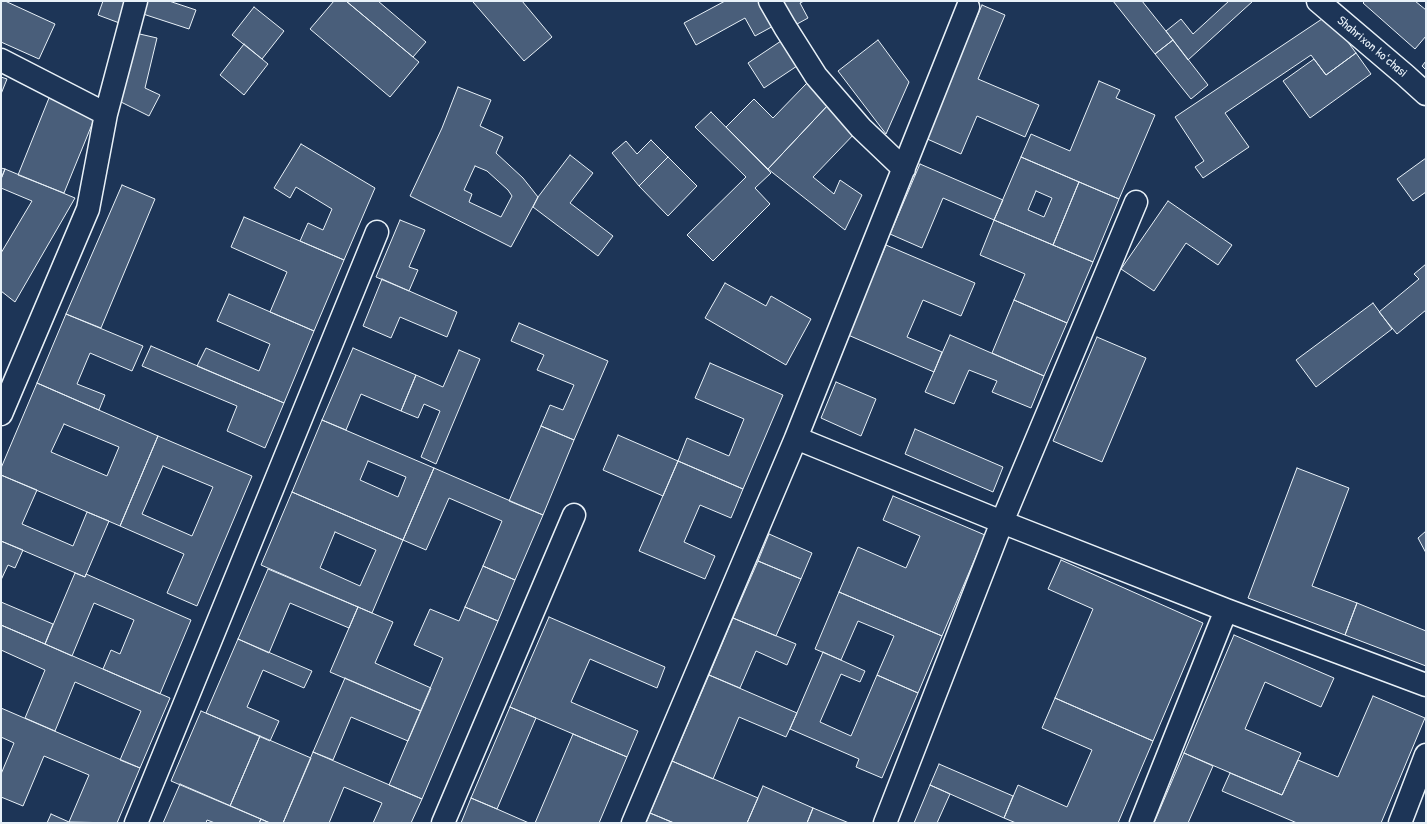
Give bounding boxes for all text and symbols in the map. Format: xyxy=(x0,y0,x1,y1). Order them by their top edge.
street label: Shahrixon koʻchasi xyxy=(1334,13,1410,81)

